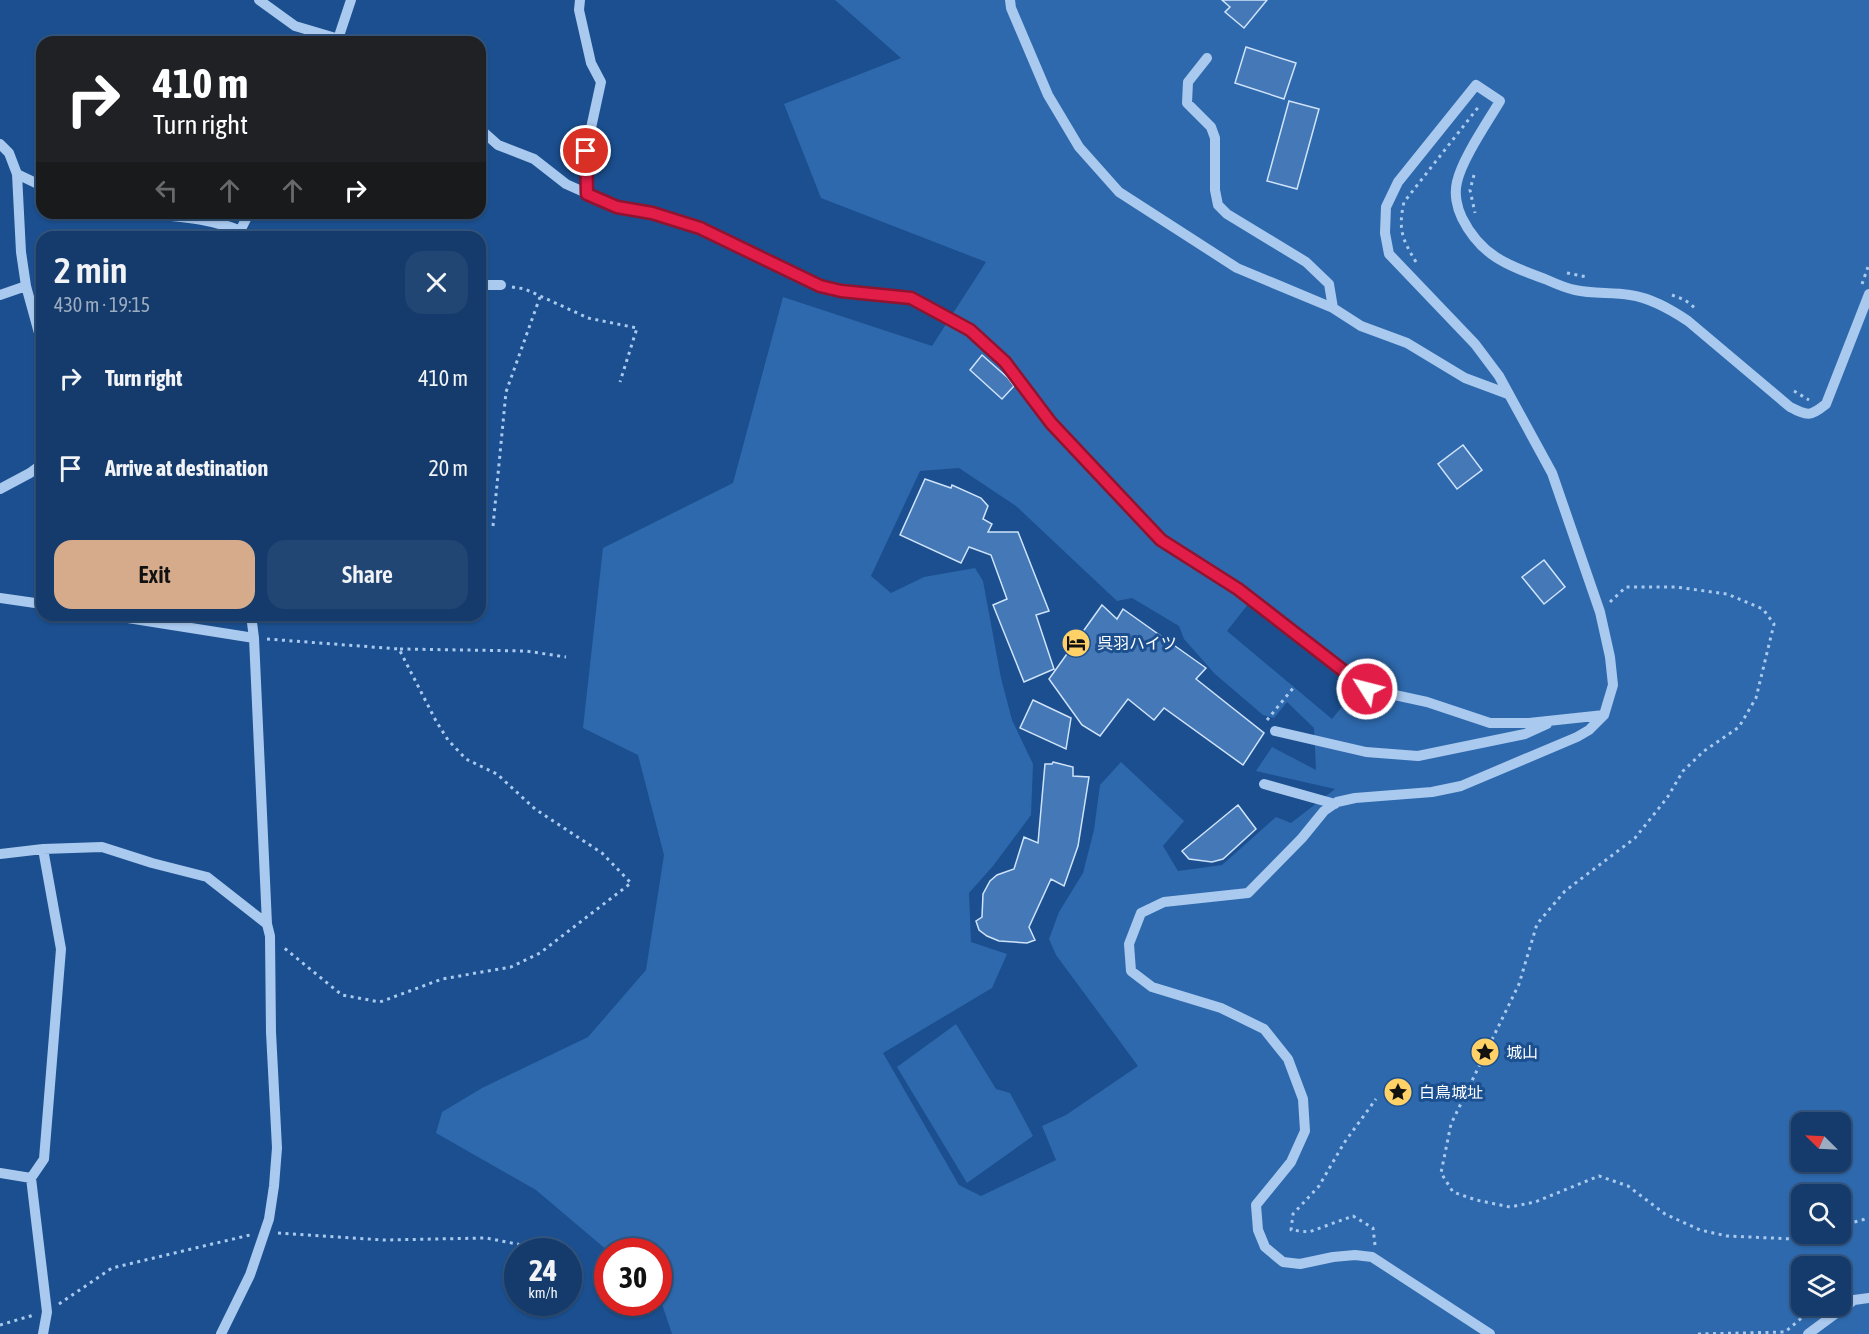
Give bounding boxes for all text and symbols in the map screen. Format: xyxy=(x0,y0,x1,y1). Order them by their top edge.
text: 410 m xyxy=(153,59,248,107)
icon: right xyxy=(54,60,132,138)
text: Turn right xyxy=(153,109,248,140)
pin xyxy=(560,125,611,176)
icon: arrive xyxy=(569,134,602,167)
icon: left xyxy=(150,174,183,207)
icon: ahead xyxy=(213,174,246,207)
icon: ahead xyxy=(276,174,309,207)
icon: right xyxy=(339,174,372,207)
text: 2 min xyxy=(54,249,128,291)
button: close xyxy=(405,251,468,314)
text: 430 m · 19:15 xyxy=(54,293,150,316)
icon: right xyxy=(54,362,87,395)
text: Turn right xyxy=(105,365,182,391)
text: 410 m xyxy=(418,365,468,391)
icon: arrive xyxy=(54,452,87,485)
text: Arrive at destination xyxy=(105,455,268,481)
text: 20 m xyxy=(428,455,468,481)
button: Exit xyxy=(54,540,255,609)
button: Share xyxy=(267,540,468,609)
hotel icon: 呉羽ハイツ xyxy=(1060,627,1092,659)
place label: 呉羽ハイツ xyxy=(1097,634,1177,652)
position arrow xyxy=(1335,657,1399,721)
place icon: 城山 xyxy=(1469,1036,1501,1068)
place label: 城山 xyxy=(1506,1043,1538,1061)
place icon: 白鳥城址 xyxy=(1382,1076,1414,1108)
place label: 白鳥城址 xyxy=(1419,1083,1483,1101)
north arrow xyxy=(1791,1112,1851,1172)
map controls xyxy=(1791,1112,1851,1316)
button: search xyxy=(1791,1184,1851,1244)
speed limit sign: 30 xyxy=(594,1238,672,1316)
text: 24 xyxy=(529,1253,557,1287)
button: layers xyxy=(1791,1256,1851,1316)
text: km/h xyxy=(528,1284,558,1301)

